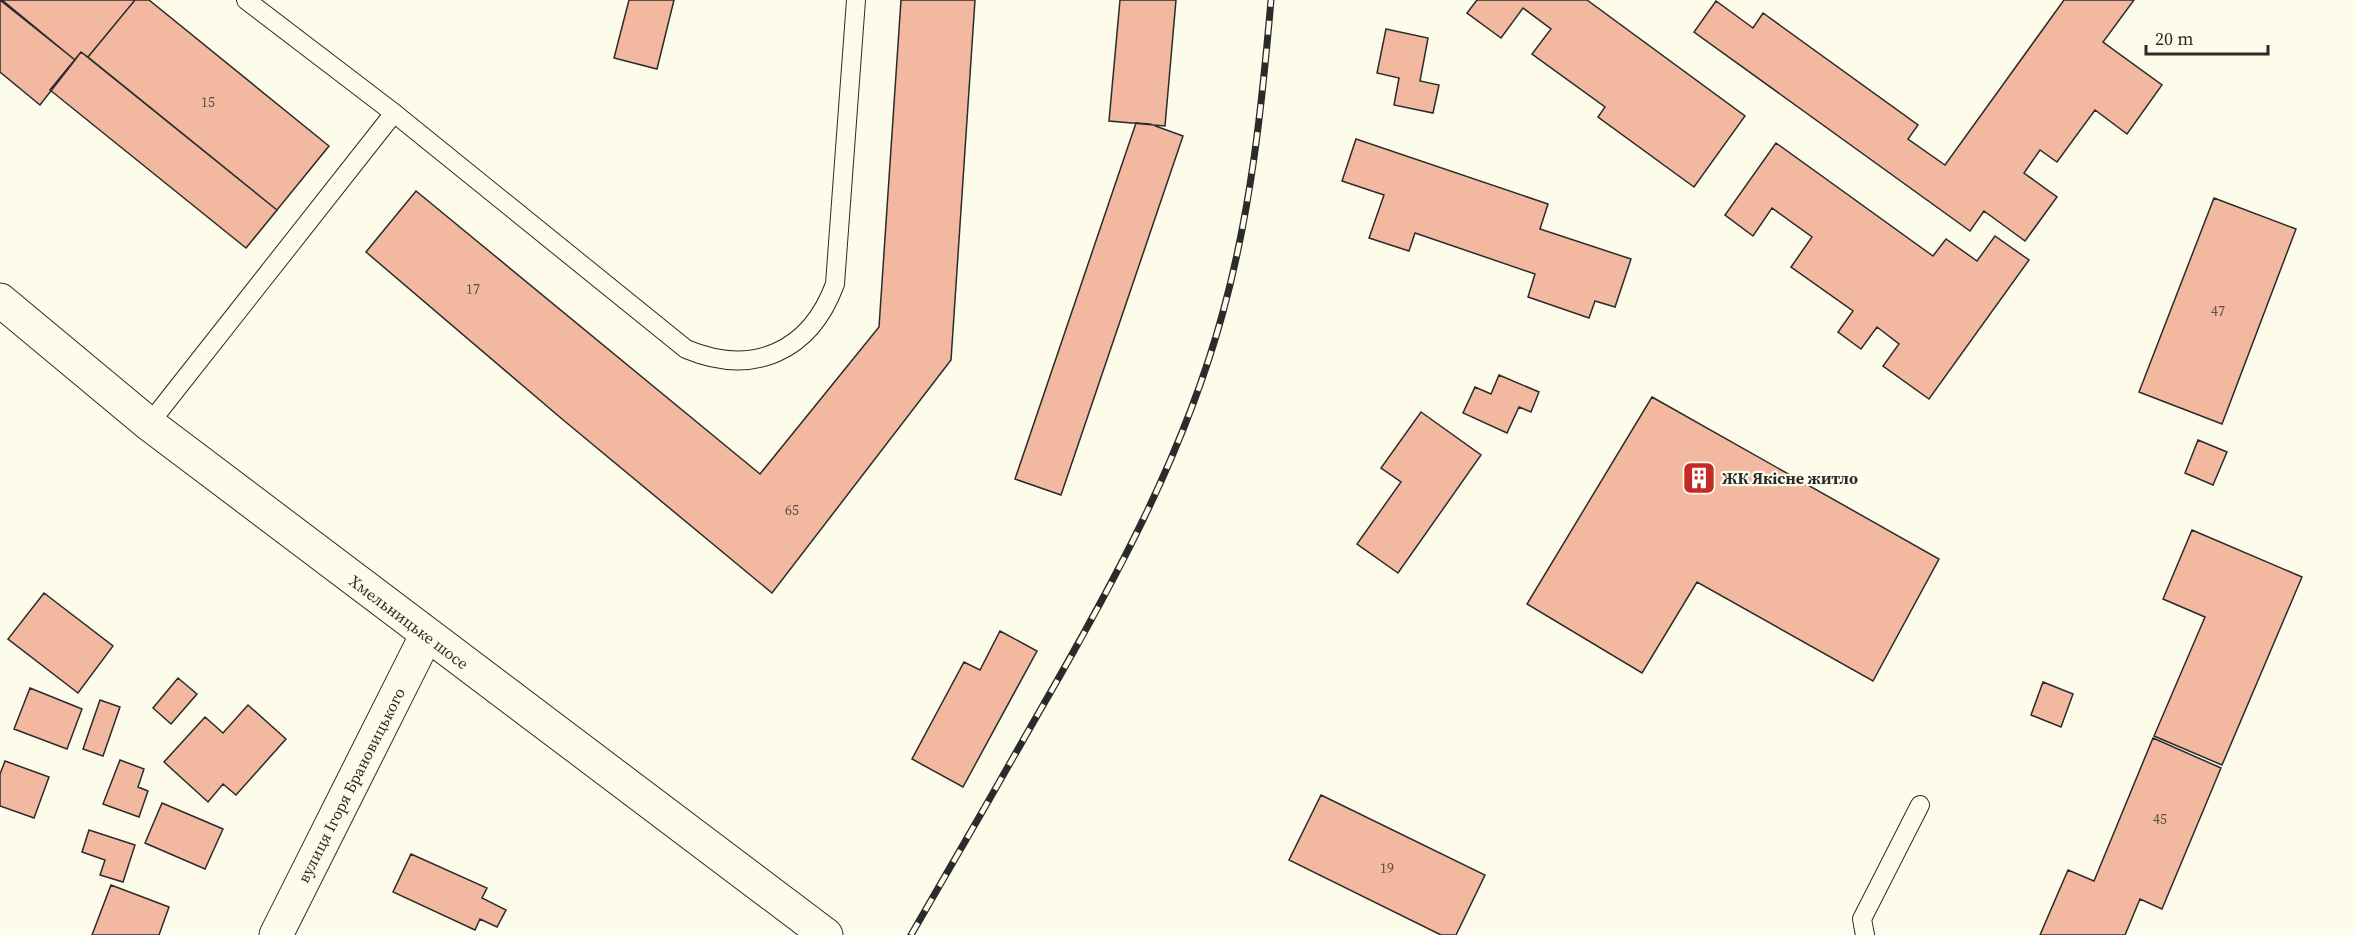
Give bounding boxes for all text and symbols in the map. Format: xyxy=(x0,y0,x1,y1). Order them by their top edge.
scale bar xyxy=(2146,18,2268,56)
text: 20 m xyxy=(2155,26,2193,51)
house number: 15 xyxy=(201,92,215,112)
house number: 17 xyxy=(466,279,480,299)
house number: 47 xyxy=(2211,301,2225,321)
building icon: ЖК Якісне житло xyxy=(1681,460,1717,496)
place label: ЖК Якісне житло xyxy=(1722,467,1858,489)
house number: 65 xyxy=(785,500,799,520)
street label: Хмельницьке шосе xyxy=(345,570,473,674)
street label: вулиця Ігоря Брановицького xyxy=(292,683,410,886)
house number: 45 xyxy=(2153,809,2167,829)
house number: 19 xyxy=(1380,858,1394,878)

